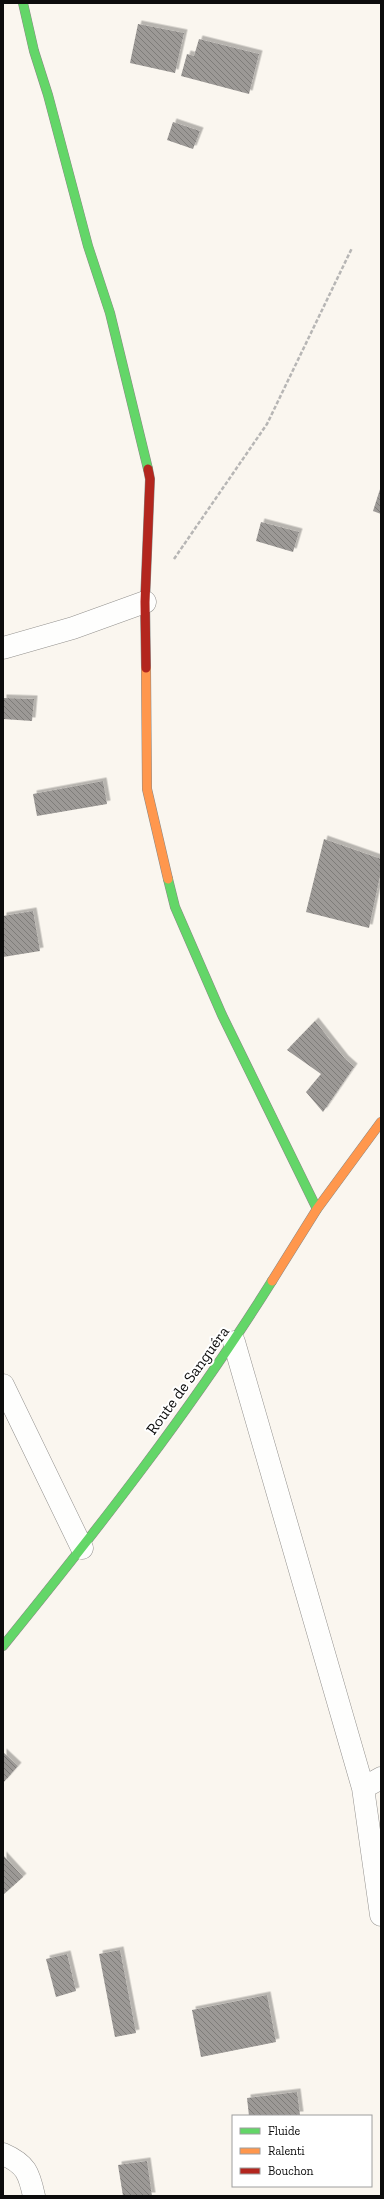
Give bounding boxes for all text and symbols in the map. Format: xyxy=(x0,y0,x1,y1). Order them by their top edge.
street label: Route de Sanguéra xyxy=(142,1322,233,1438)
legend xyxy=(232,2115,372,2187)
text: Fluide xyxy=(268,2124,301,2138)
text: Ralenti xyxy=(268,2144,305,2158)
text: Bouchon xyxy=(268,2164,314,2178)

